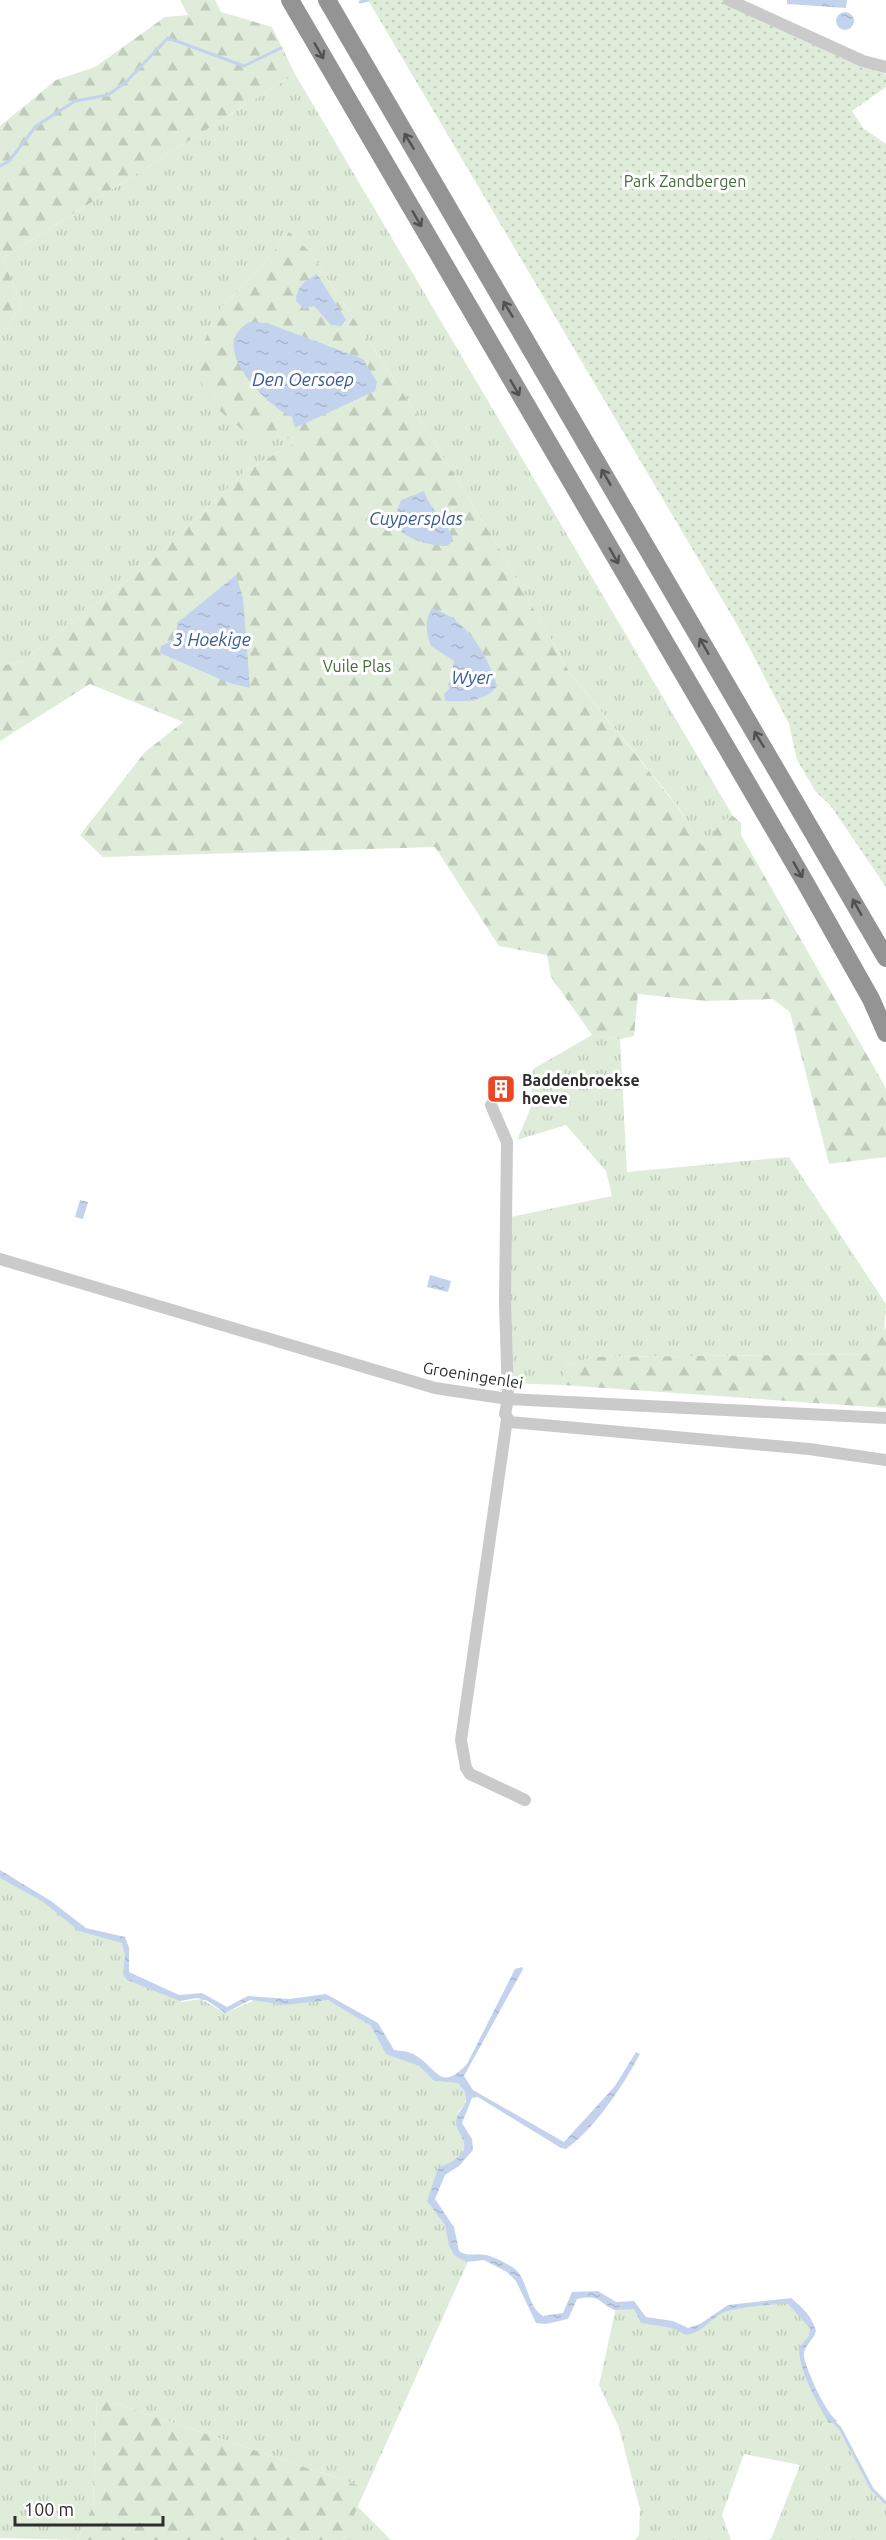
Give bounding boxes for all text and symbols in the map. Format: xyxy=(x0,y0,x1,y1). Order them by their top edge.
one-way arrow xyxy=(313,42,325,59)
one-way arrow xyxy=(403,133,415,150)
park label: Park Zandbergen xyxy=(624,172,746,190)
one-way arrow xyxy=(411,210,423,227)
one-way arrow xyxy=(502,301,514,318)
water label: Den Oersoep xyxy=(252,369,354,389)
one-way arrow xyxy=(509,379,521,396)
one-way arrow xyxy=(600,469,612,486)
water label: Cuypersplas xyxy=(369,508,464,528)
one-way arrow xyxy=(608,547,620,564)
water label: 3 Hoekige xyxy=(173,629,251,649)
one-way arrow xyxy=(698,638,710,655)
park label: Vuile Plas xyxy=(323,657,391,675)
water label: Wyer xyxy=(452,667,494,687)
one-way arrow xyxy=(752,731,764,748)
one-way arrow xyxy=(792,861,804,878)
one-way arrow xyxy=(851,899,862,917)
place label: Baddenbroekse hoeve xyxy=(522,1071,640,1107)
building icon: Baddenbroekse hoeve xyxy=(485,1073,517,1105)
street label: Groeningenlei xyxy=(422,1358,524,1392)
scale bar xyxy=(15,2489,164,2527)
text: 100 m xyxy=(24,2499,74,2519)

